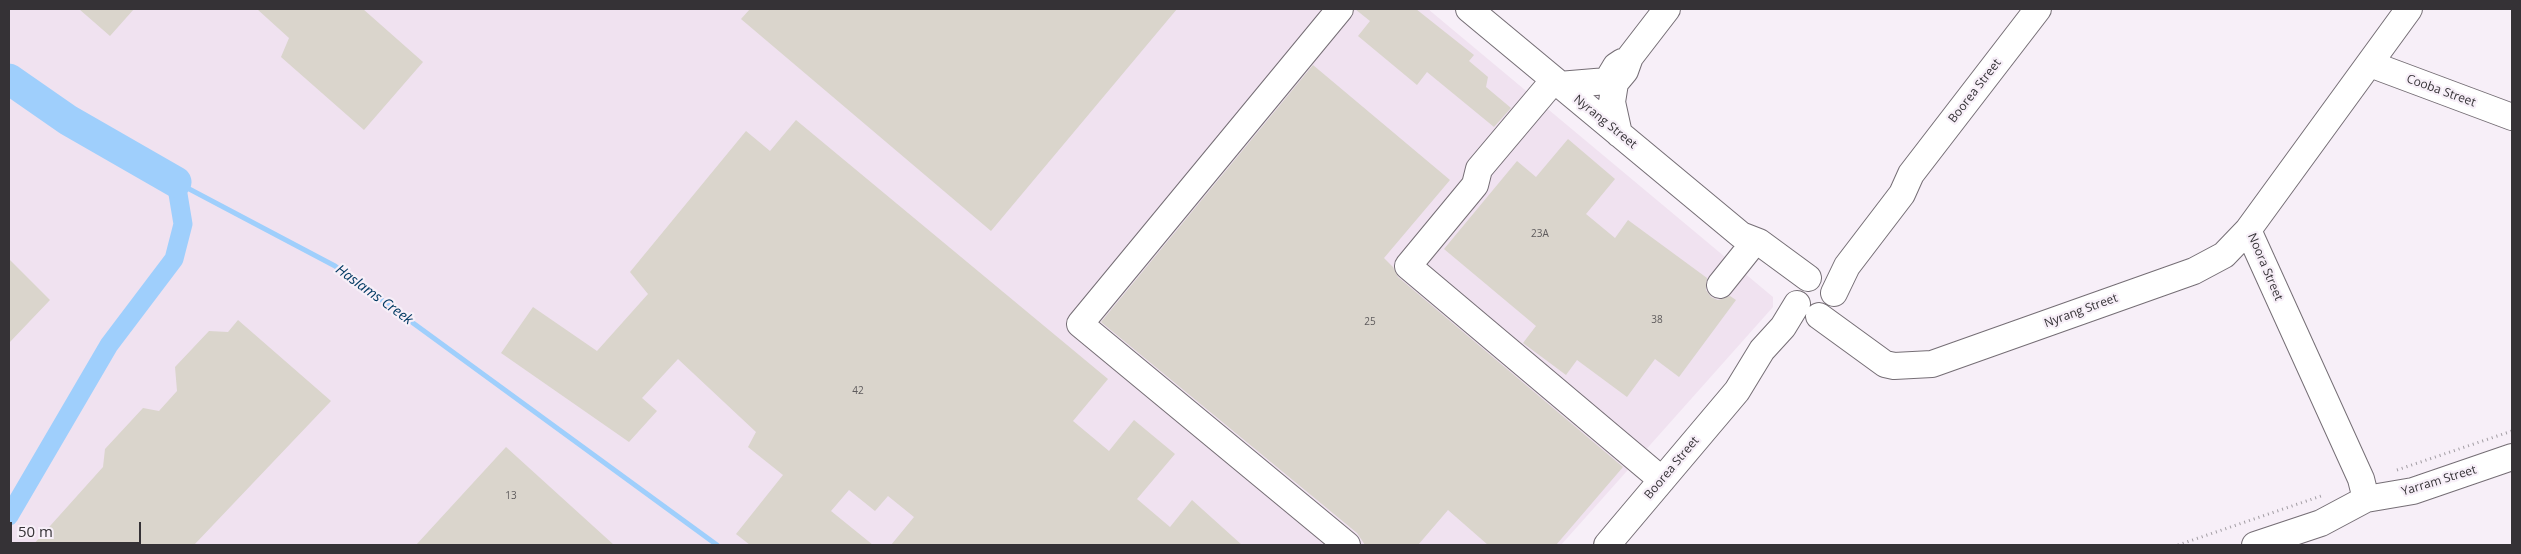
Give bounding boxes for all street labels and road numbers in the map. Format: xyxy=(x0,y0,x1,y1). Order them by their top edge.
street label: Boorea Street xyxy=(1946,56,2004,126)
street label: Cooba Street xyxy=(2404,72,2478,110)
street label: Nyrang Street xyxy=(1570,92,1640,152)
street label: Noora Street xyxy=(2244,231,2286,303)
street label: Nyrang Street xyxy=(2042,291,2120,331)
street label: Boorea Street xyxy=(1642,434,1702,502)
street label: Yarram Street xyxy=(2400,463,2478,499)

